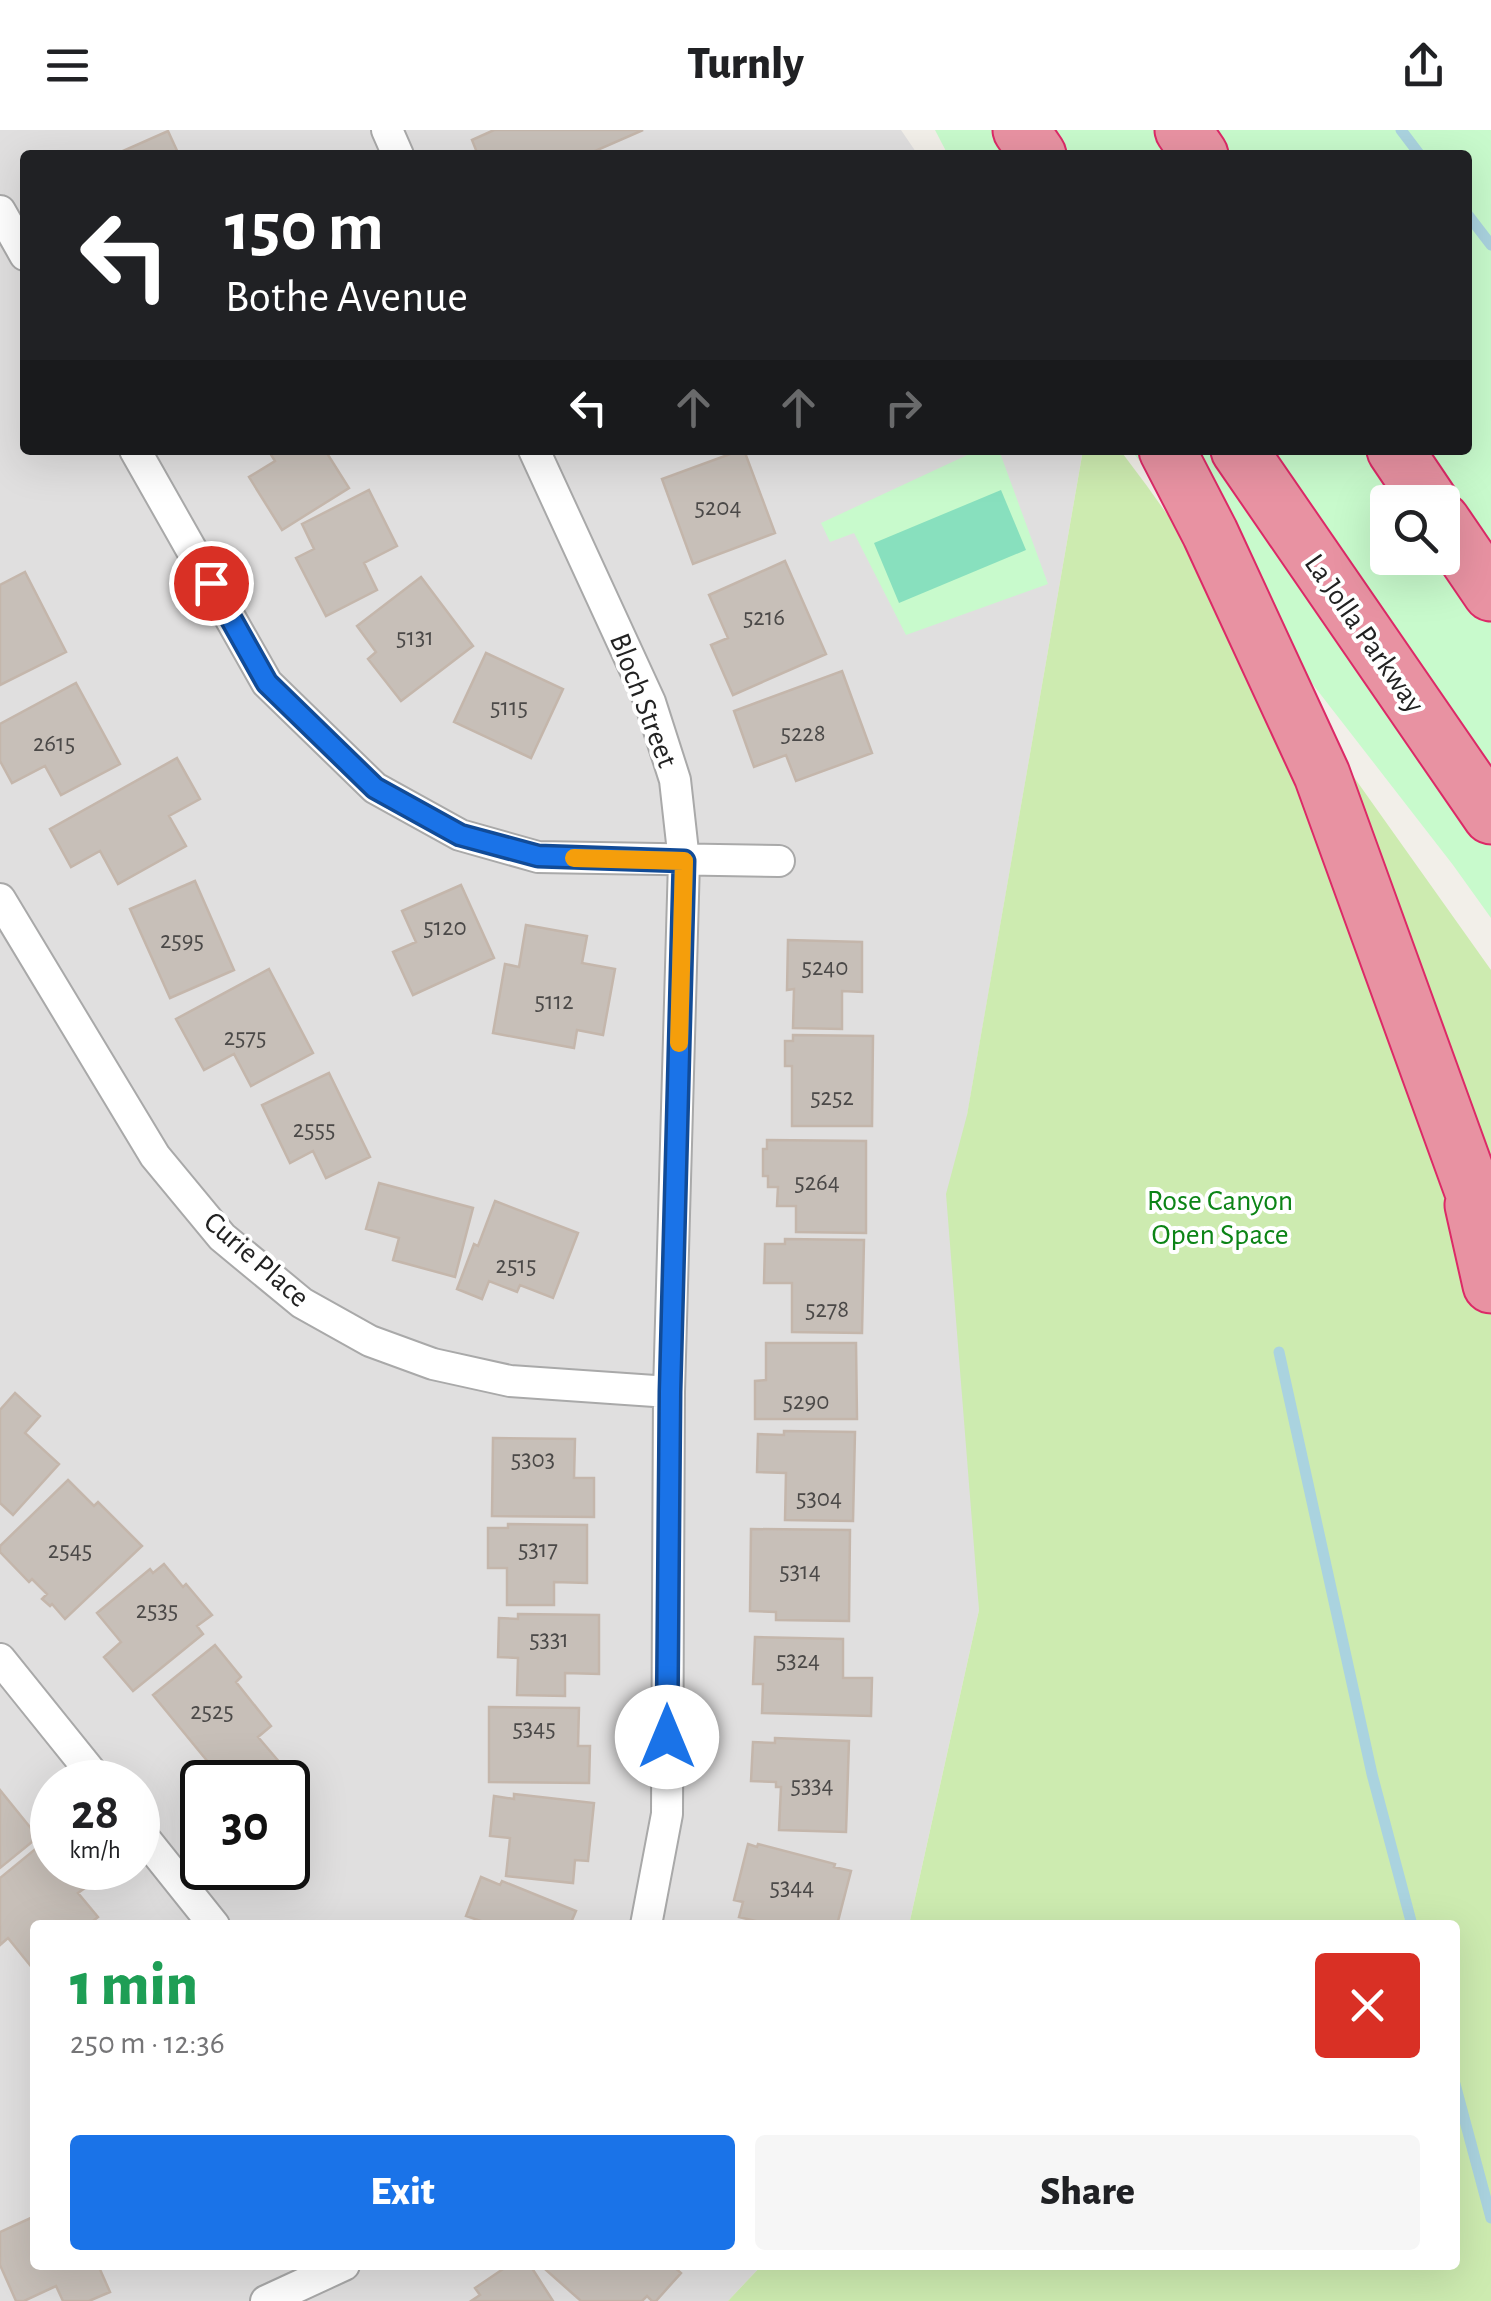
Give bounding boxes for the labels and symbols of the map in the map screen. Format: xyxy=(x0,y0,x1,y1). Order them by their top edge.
house number: 5204 xyxy=(694,495,742,520)
pin xyxy=(169,541,254,626)
street label: La Jolla Parkway xyxy=(1299,549,1430,719)
house number: 5216 xyxy=(743,605,785,630)
house number: 5131 xyxy=(396,625,434,650)
street label: Bloch Street xyxy=(604,629,682,772)
house number: 5115 xyxy=(490,695,528,720)
house number: 5228 xyxy=(780,721,826,746)
house number: 2615 xyxy=(33,731,75,756)
house number: 5120 xyxy=(423,915,467,940)
house number: 2595 xyxy=(160,928,204,953)
house number: 5240 xyxy=(801,955,849,980)
house number: 5112 xyxy=(534,989,574,1014)
house number: 2575 xyxy=(224,1025,266,1050)
house number: 5252 xyxy=(810,1085,854,1110)
house number: 2555 xyxy=(293,1117,335,1142)
house number: 5264 xyxy=(794,1170,840,1195)
park label: Rose Canyon Open Space xyxy=(1147,1186,1293,1250)
street label: Curie Place xyxy=(198,1206,315,1313)
house number: 2515 xyxy=(496,1253,536,1278)
house number: 5278 xyxy=(805,1297,849,1322)
house number: 5290 xyxy=(783,1389,829,1414)
house number: 5303 xyxy=(511,1447,555,1472)
house number: 5304 xyxy=(796,1486,842,1511)
house number: 5317 xyxy=(518,1537,558,1562)
house number: 2545 xyxy=(48,1538,92,1563)
house number: 5314 xyxy=(779,1559,821,1584)
house number: 2535 xyxy=(136,1598,178,1623)
house number: 5331 xyxy=(529,1627,569,1652)
house number: 5324 xyxy=(776,1648,820,1673)
position arrow xyxy=(615,1685,719,1789)
house number: 2525 xyxy=(190,1699,234,1724)
house number: 5345 xyxy=(512,1716,556,1741)
speed limit sign: 30 xyxy=(180,1760,310,1890)
house number: 5334 xyxy=(790,1773,834,1798)
house number: 5344 xyxy=(770,1875,814,1900)

